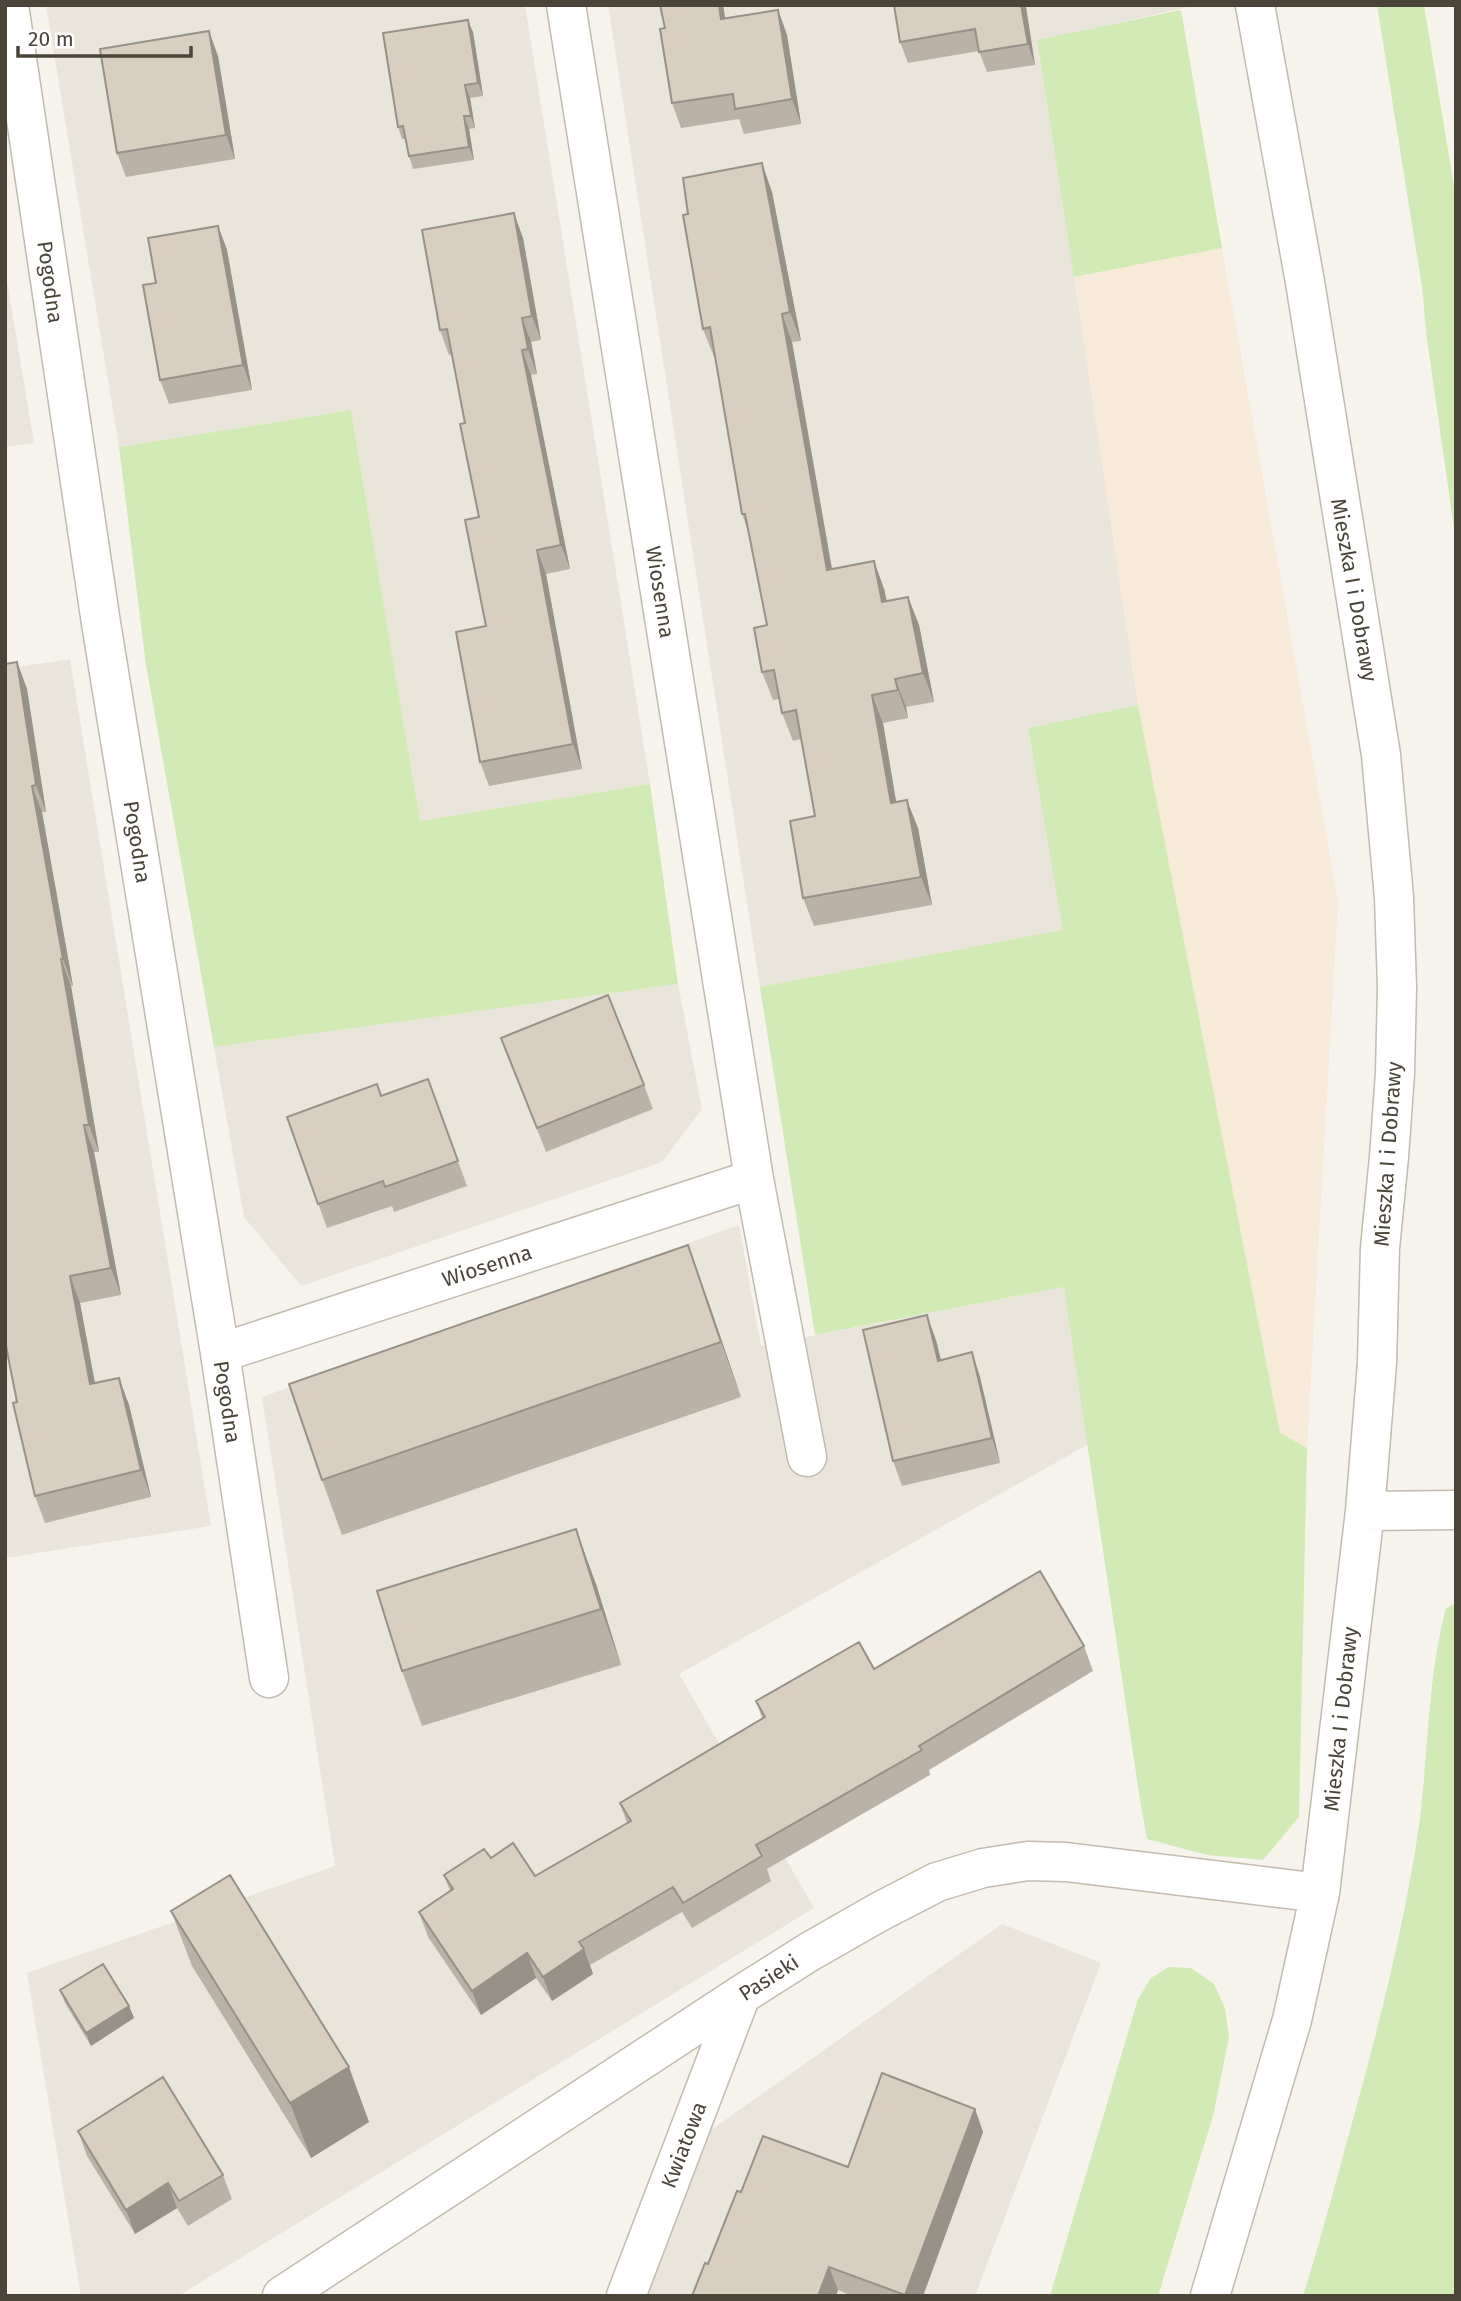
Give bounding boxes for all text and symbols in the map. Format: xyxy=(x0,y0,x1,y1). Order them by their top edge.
scale bar xyxy=(18,14,191,58)
text: 20 m xyxy=(28,26,74,52)
street label: Pogodna xyxy=(31,239,69,325)
street label: Mieszka I i Dobrawy xyxy=(1325,496,1383,684)
street label: Wiosenna xyxy=(640,544,680,640)
street label: Pogodna xyxy=(118,799,156,885)
street label: Mieszka I i Dobrawy xyxy=(1369,1060,1407,1248)
street label: Wiosenna xyxy=(439,1239,535,1293)
street label: Pogodna xyxy=(208,1359,246,1445)
street label: Mieszka I i Dobrawy xyxy=(1318,1625,1364,1813)
street label: Pasieki xyxy=(734,1949,804,2007)
street label: Kwiatowa xyxy=(656,2098,712,2192)

